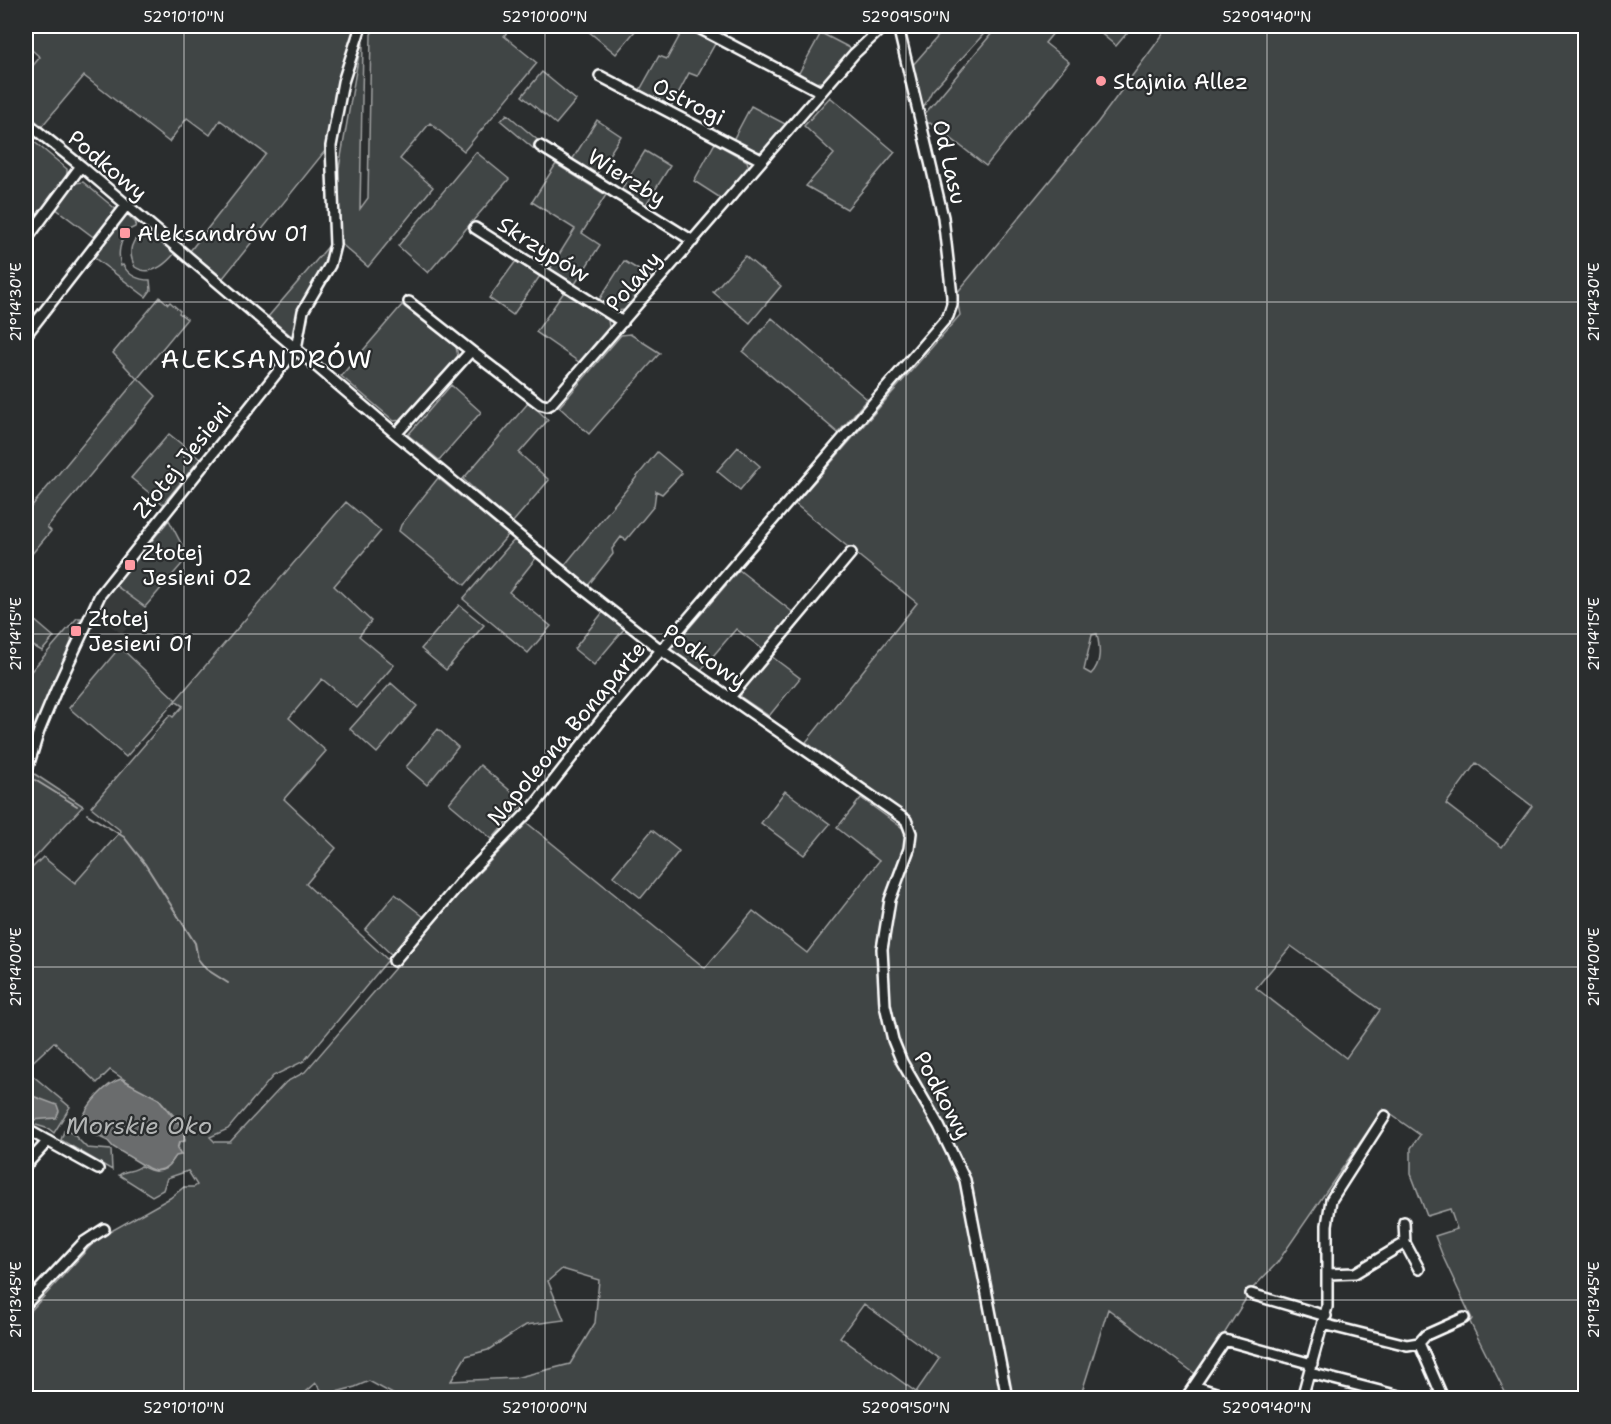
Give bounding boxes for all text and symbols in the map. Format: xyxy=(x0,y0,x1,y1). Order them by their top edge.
text: 52°10'10"N xyxy=(144,7,224,27)
text: 52°10'00"N xyxy=(503,7,587,27)
text: 52°09'50"N xyxy=(862,7,950,27)
text: 52°09'40"N xyxy=(1223,7,1311,27)
place label: Stajnia Allez xyxy=(1113,67,1248,96)
street label: Ostrogi xyxy=(648,71,730,132)
marker: Stajnia Allez xyxy=(1094,74,1108,88)
street label: Od Lasu xyxy=(926,117,973,207)
street label: Podkowy xyxy=(62,124,154,207)
street label: Wierzby xyxy=(582,142,671,213)
street label: Skrzypów xyxy=(492,210,595,289)
place label: Aleksandrów 01 xyxy=(137,219,308,248)
marker: Aleksandrów 01 xyxy=(118,226,132,240)
street label: Polany xyxy=(599,245,668,318)
text: 21°14'30"E xyxy=(6,262,26,342)
text: 21°14'30"E xyxy=(1584,262,1604,342)
district label: ALEKSANDRÓW xyxy=(161,341,373,376)
street label: Złotej Jesieni xyxy=(127,396,238,524)
place label: Złotej Jesieni 02 xyxy=(142,538,252,592)
marker: Złotej Jesieni 02 xyxy=(123,558,137,572)
text: 21°14'15"E xyxy=(6,597,26,671)
text: 21°14'15"E xyxy=(1584,597,1604,671)
place label: Złotej Jesieni 01 xyxy=(88,604,193,658)
street label: Podkowy xyxy=(657,617,752,696)
marker: Złotej Jesieni 01 xyxy=(69,624,83,638)
street label: Napoleona Bonaparte xyxy=(481,635,652,832)
text: 21°14'00"E xyxy=(6,927,26,1007)
text: 21°14'00"E xyxy=(1584,927,1604,1007)
street label: Podkowy xyxy=(907,1046,978,1144)
water label: Morskie Oko xyxy=(66,1110,212,1142)
text: 21°13'45"E xyxy=(6,1261,26,1339)
text: 21°13'45"E xyxy=(1584,1261,1604,1339)
text: 52°10'10"N xyxy=(144,1398,224,1418)
text: 52°10'00"N xyxy=(503,1398,587,1418)
text: 52°09'50"N xyxy=(862,1398,950,1418)
text: 52°09'40"N xyxy=(1223,1398,1311,1418)

